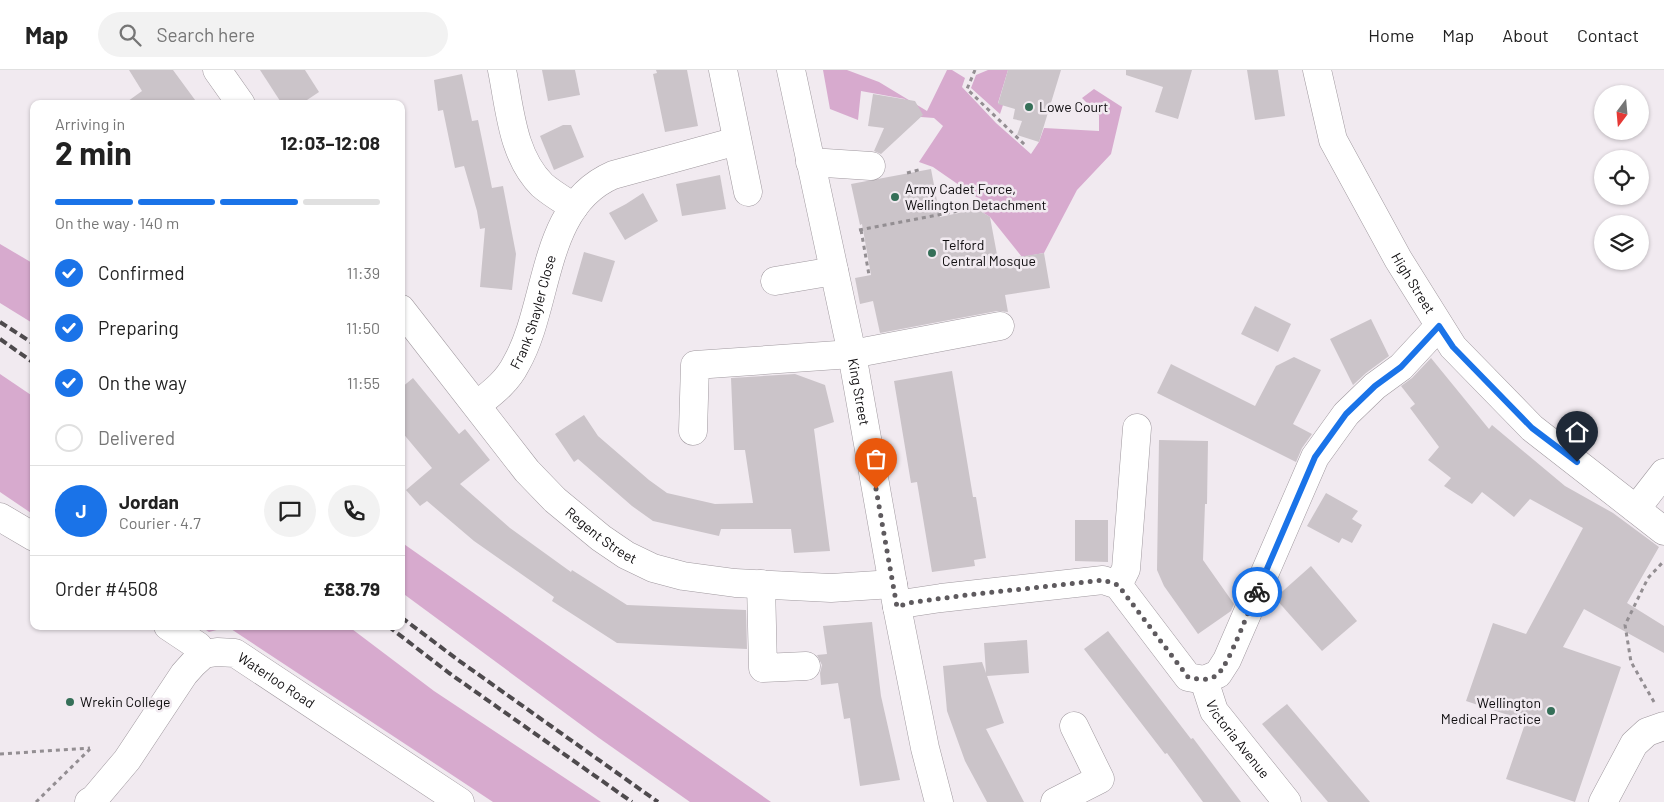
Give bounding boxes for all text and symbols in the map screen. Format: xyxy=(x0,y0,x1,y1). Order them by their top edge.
search box xyxy=(98,12,448,57)
text: Map xyxy=(25,20,68,49)
icon: search xyxy=(116,21,144,49)
text: Search here xyxy=(156,23,255,46)
text: Home xyxy=(1368,24,1414,46)
text: Map xyxy=(1442,24,1474,46)
text: About xyxy=(1502,24,1549,46)
text: Contact xyxy=(1577,24,1639,46)
north arrow xyxy=(1594,85,1649,140)
map controls xyxy=(1594,85,1649,270)
place label: Lowe Court xyxy=(1039,98,1108,115)
marker: Lowe Court xyxy=(1023,101,1035,113)
text: Arriving in xyxy=(55,114,125,133)
text: 12:03–12:08 xyxy=(280,131,380,154)
text: 2 min xyxy=(55,133,132,171)
button: locate xyxy=(1594,150,1649,205)
place label: Army Cadet Force, Wellington Detachment xyxy=(905,180,1047,213)
marker: Army Cadet Force, Wellington Detachment xyxy=(889,191,901,203)
text: On the way · 140 m xyxy=(55,213,179,232)
button: layers xyxy=(1594,215,1649,270)
place label: Telford Central Mosque xyxy=(942,236,1036,269)
marker: Telford Central Mosque xyxy=(926,247,938,259)
street label: High Street xyxy=(1388,250,1439,317)
street label: Frank Shayler Close xyxy=(506,253,559,372)
icon: check xyxy=(55,259,83,287)
text: Confirmed xyxy=(98,261,185,284)
text: 11:39 xyxy=(347,263,380,282)
icon: check xyxy=(55,314,83,342)
text: Preparing xyxy=(98,316,179,339)
text: 11:50 xyxy=(346,318,380,337)
street label: King Street xyxy=(845,357,874,427)
icon: check xyxy=(55,369,83,397)
text: On the way xyxy=(98,371,187,394)
text: 11:55 xyxy=(347,373,380,392)
pin xyxy=(1556,411,1598,462)
icon: home xyxy=(1563,418,1591,446)
text: Delivered xyxy=(98,426,175,449)
pin xyxy=(855,438,897,489)
icon: bag xyxy=(862,445,890,473)
button: chat xyxy=(264,485,316,537)
button: phone xyxy=(328,485,380,537)
text: Jordan xyxy=(119,490,179,513)
text: J xyxy=(75,499,87,522)
street label: Regent Street xyxy=(562,503,640,567)
text: Courier · 4.7 xyxy=(119,513,201,532)
courier xyxy=(1232,567,1282,617)
text: Order #4508 xyxy=(55,577,158,600)
text: £38.79 xyxy=(323,577,380,600)
icon: bike xyxy=(1243,578,1271,606)
street label: Waterloo Road xyxy=(235,648,318,711)
place label: Wrekin College xyxy=(80,693,171,710)
place label: Wellington Medical Practice xyxy=(1441,694,1541,727)
marker: Wrekin College xyxy=(64,696,76,708)
street label: Victoria Avenue xyxy=(1203,698,1273,781)
marker: Wellington Medical Practice xyxy=(1545,705,1557,717)

